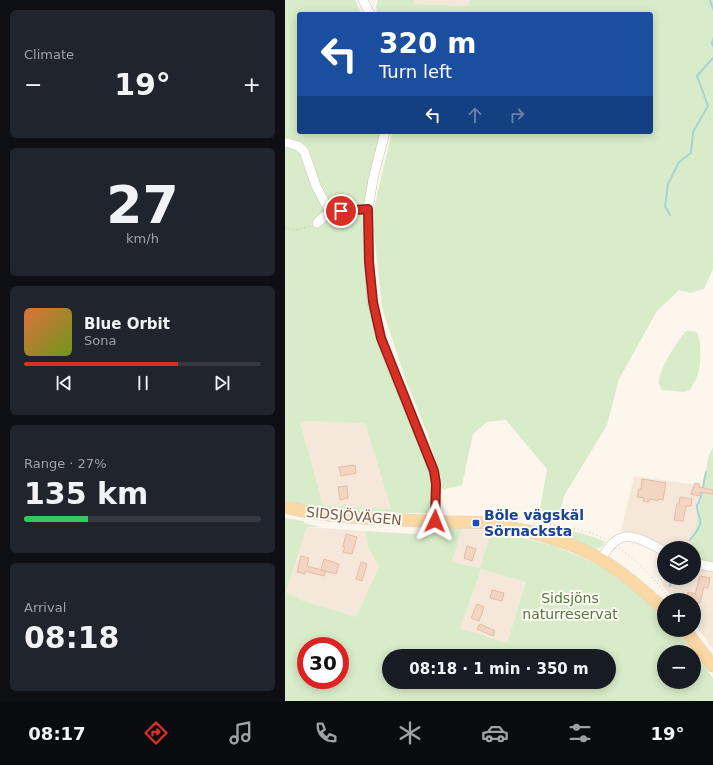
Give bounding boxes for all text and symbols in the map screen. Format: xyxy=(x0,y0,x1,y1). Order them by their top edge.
text: 320 m xyxy=(379,27,476,60)
icon: left xyxy=(313,28,365,80)
text: Climate xyxy=(24,47,74,62)
text: Turn left xyxy=(379,61,452,82)
text: 19° xyxy=(114,67,171,102)
text: − xyxy=(24,72,42,97)
text: + xyxy=(243,72,261,97)
icon: left xyxy=(422,104,444,126)
icon: ahead xyxy=(464,104,486,126)
icon: right xyxy=(506,104,528,126)
text: 27 xyxy=(106,175,179,235)
pin xyxy=(324,194,358,228)
icon: arrive xyxy=(330,200,352,222)
text: km/h xyxy=(126,231,159,246)
text: Blue Orbit xyxy=(84,315,170,333)
text: Sona xyxy=(84,333,116,348)
icon: previous xyxy=(53,372,75,394)
icon: pause xyxy=(132,372,154,394)
icon: next xyxy=(211,372,233,394)
text: Range · 27% xyxy=(24,456,107,471)
text: 135 km xyxy=(24,476,148,511)
position arrow xyxy=(414,500,456,542)
street label: SIDSJÖVÄGEN xyxy=(306,503,402,528)
place label: Böle vägskäl Sörnacksta xyxy=(484,507,584,539)
marker: Böle vägskäl Sörnacksta xyxy=(471,518,481,528)
map controls xyxy=(657,541,701,689)
button: layers xyxy=(657,541,701,585)
park label: Sidsjöns naturreservat xyxy=(522,590,618,622)
button: + xyxy=(657,593,701,637)
text: Arrival xyxy=(24,600,66,615)
text: 08:18 xyxy=(24,620,120,655)
speed limit sign: 30 xyxy=(297,637,349,689)
button: − xyxy=(657,645,701,689)
text: 08:18 · 1 min · 350 m xyxy=(409,660,589,678)
icon: directions xyxy=(142,719,170,747)
icon: music xyxy=(227,719,255,747)
icon: phone xyxy=(312,719,340,747)
icon: climate xyxy=(396,719,424,747)
icon: car xyxy=(481,719,509,747)
icon: filters xyxy=(566,719,594,747)
text: 08:17 xyxy=(28,723,86,744)
text: 19° xyxy=(651,723,685,744)

